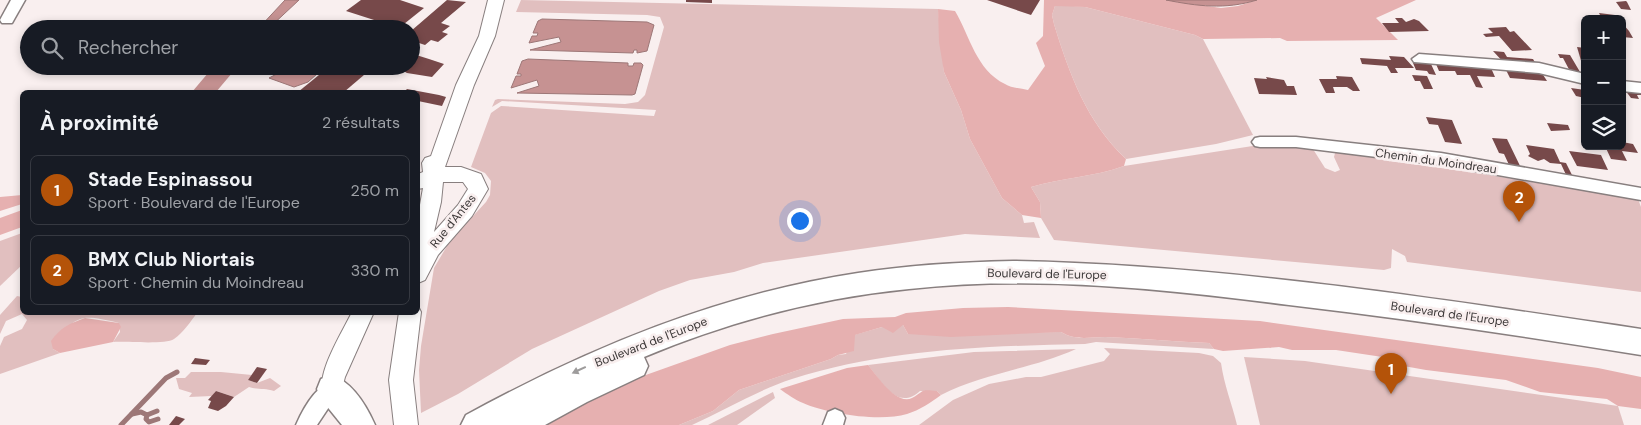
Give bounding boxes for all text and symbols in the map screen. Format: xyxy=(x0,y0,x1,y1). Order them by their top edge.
map controls xyxy=(1581,15,1626,150)
button: + xyxy=(1581,15,1626,60)
search box xyxy=(20,20,420,75)
icon: search xyxy=(38,34,66,62)
text: Rechercher xyxy=(78,35,178,60)
button: − xyxy=(1581,60,1626,105)
button: layers xyxy=(1581,105,1626,150)
text: À proximité xyxy=(40,109,159,137)
text: 2 résultats xyxy=(322,112,400,133)
street label: Chemin du Moindreau xyxy=(1374,145,1498,177)
text: Stade Espinassou xyxy=(88,167,252,192)
text: 1 xyxy=(54,180,60,201)
text: 250 m xyxy=(351,180,399,201)
pin: 2 xyxy=(1503,181,1535,222)
street label: Rue d'Antes xyxy=(426,191,480,251)
text: Sport · Boulevard de l'Europe xyxy=(88,192,300,213)
your location xyxy=(787,208,813,234)
text: BMX Club Niortais xyxy=(88,247,255,272)
text: 2 xyxy=(52,260,62,281)
text: 330 m xyxy=(351,260,399,281)
street label: Boulevard de l'Europe xyxy=(987,265,1107,283)
text: Sport · Chemin du Moindreau xyxy=(88,272,304,293)
street label: Boulevard de l'Europe xyxy=(1390,298,1510,330)
street label: Boulevard de l'Europe xyxy=(592,313,710,371)
pin: 1 xyxy=(1375,353,1407,394)
one-way arrow xyxy=(572,367,586,375)

